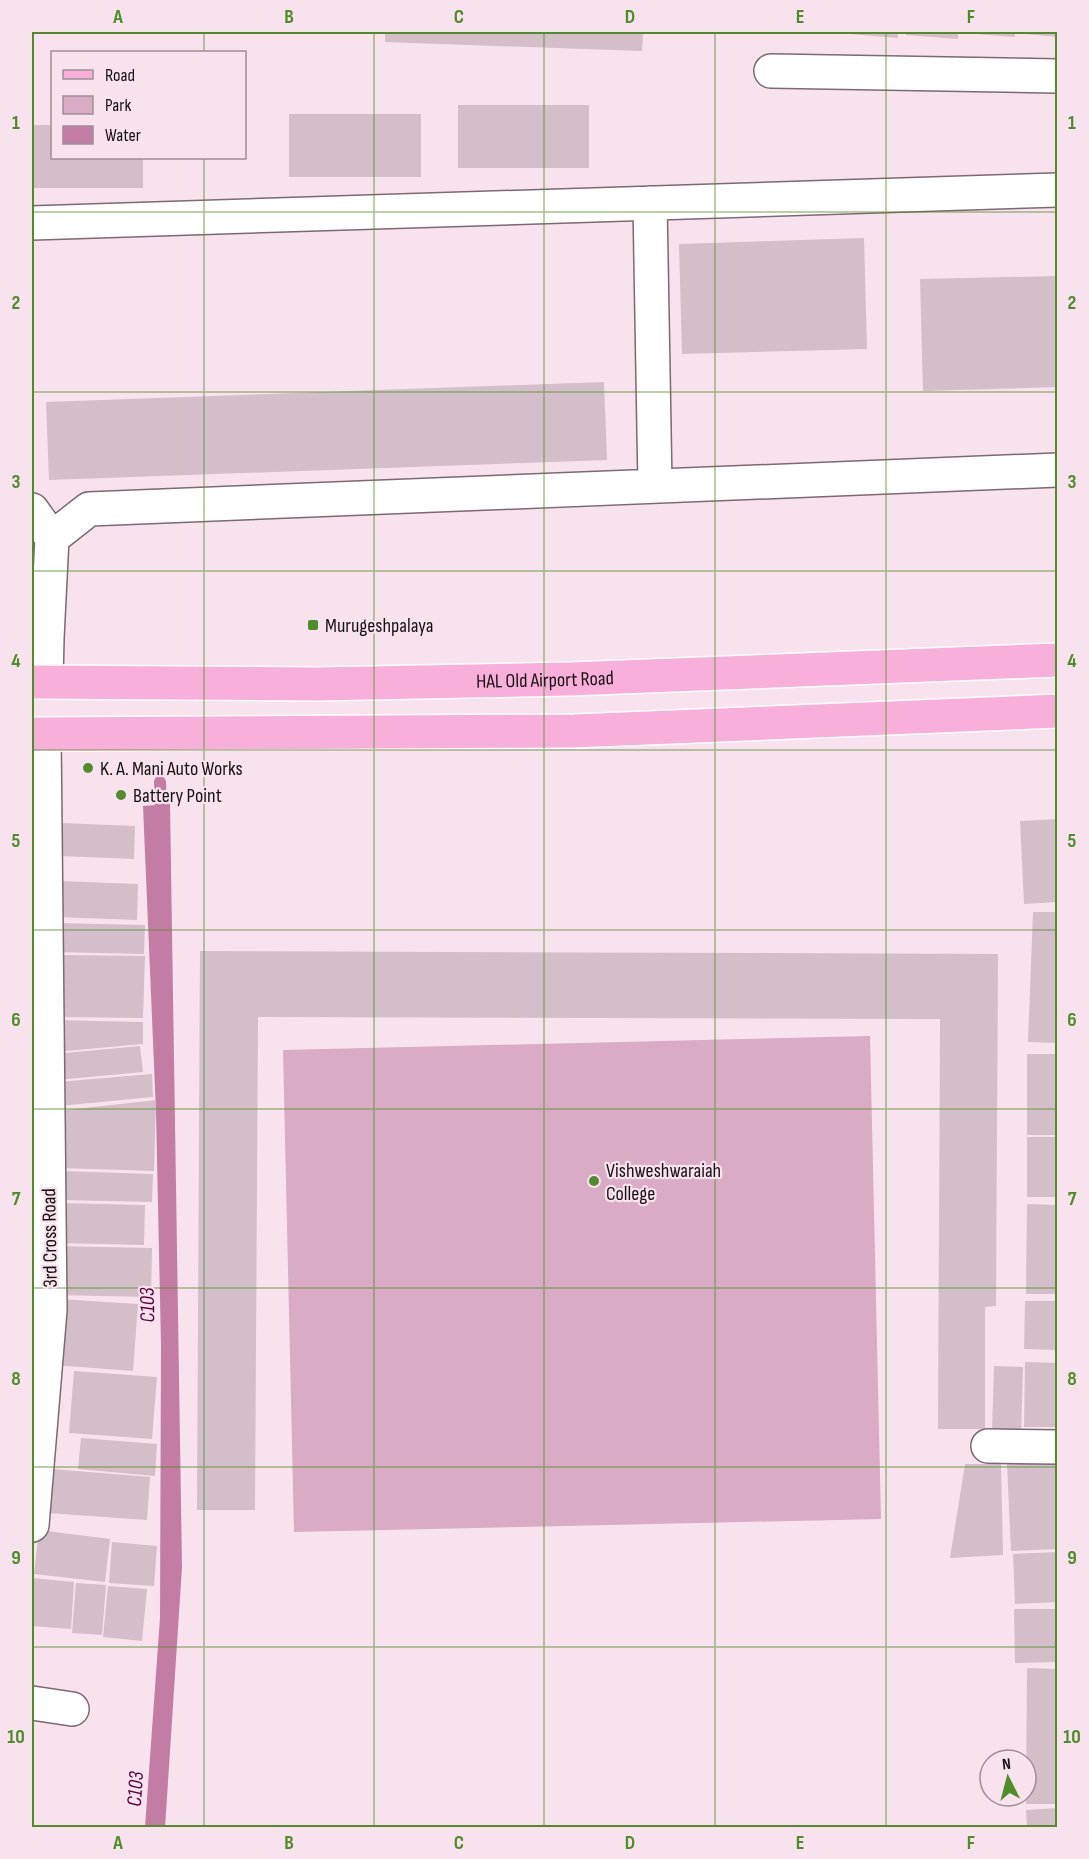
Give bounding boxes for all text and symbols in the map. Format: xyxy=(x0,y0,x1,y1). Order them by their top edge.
text: A xyxy=(112,5,123,29)
text: B xyxy=(284,5,294,29)
text: C xyxy=(454,5,464,29)
text: D xyxy=(625,5,635,29)
text: E xyxy=(796,5,804,29)
text: F xyxy=(967,5,975,29)
legend xyxy=(51,51,246,159)
text: Road xyxy=(105,65,135,86)
text: Park xyxy=(105,95,131,116)
text: 1 xyxy=(12,111,20,135)
text: 1 xyxy=(1068,111,1076,135)
text: Water xyxy=(105,125,141,146)
text: 2 xyxy=(12,291,20,315)
text: 2 xyxy=(1068,291,1076,315)
text: 3 xyxy=(12,470,21,494)
text: 3 xyxy=(1068,470,1077,494)
place label: Murugeshpalaya xyxy=(325,614,433,638)
marker: Murugeshpalaya xyxy=(306,618,320,632)
text: 4 xyxy=(11,649,21,673)
text: 4 xyxy=(1067,649,1077,673)
street label: HAL Old Airport Road xyxy=(476,666,614,694)
place label: K. A. Mani Auto Works xyxy=(100,757,243,781)
marker: K. A. Mani Auto Works xyxy=(81,761,95,775)
place label: Battery Point xyxy=(133,784,222,808)
marker: Battery Point xyxy=(114,788,128,802)
text: 5 xyxy=(12,829,21,853)
text: 5 xyxy=(1068,829,1077,853)
text: 6 xyxy=(11,1008,21,1032)
text: 6 xyxy=(1067,1008,1077,1032)
place label: Vishweshwaraiah College xyxy=(606,1159,721,1206)
marker: Vishweshwaraiah College xyxy=(587,1174,601,1188)
text: 7 xyxy=(12,1187,21,1211)
text: 7 xyxy=(1068,1187,1077,1211)
street label: 3rd Cross Road xyxy=(37,1188,63,1288)
water label: C103 xyxy=(135,1287,160,1323)
text: 8 xyxy=(11,1367,21,1391)
text: 8 xyxy=(1067,1367,1077,1391)
text: 9 xyxy=(11,1546,21,1570)
text: 9 xyxy=(1067,1546,1077,1570)
text: 10 xyxy=(7,1725,25,1749)
text: 10 xyxy=(1063,1725,1081,1749)
north arrow xyxy=(978,1748,1038,1808)
text: N xyxy=(1001,1755,1012,1774)
water label: C103 xyxy=(122,1770,149,1807)
text: A xyxy=(112,1831,123,1855)
text: B xyxy=(284,1831,294,1855)
text: C xyxy=(454,1831,464,1855)
text: D xyxy=(625,1831,635,1855)
text: E xyxy=(796,1831,804,1855)
text: F xyxy=(967,1831,975,1855)

